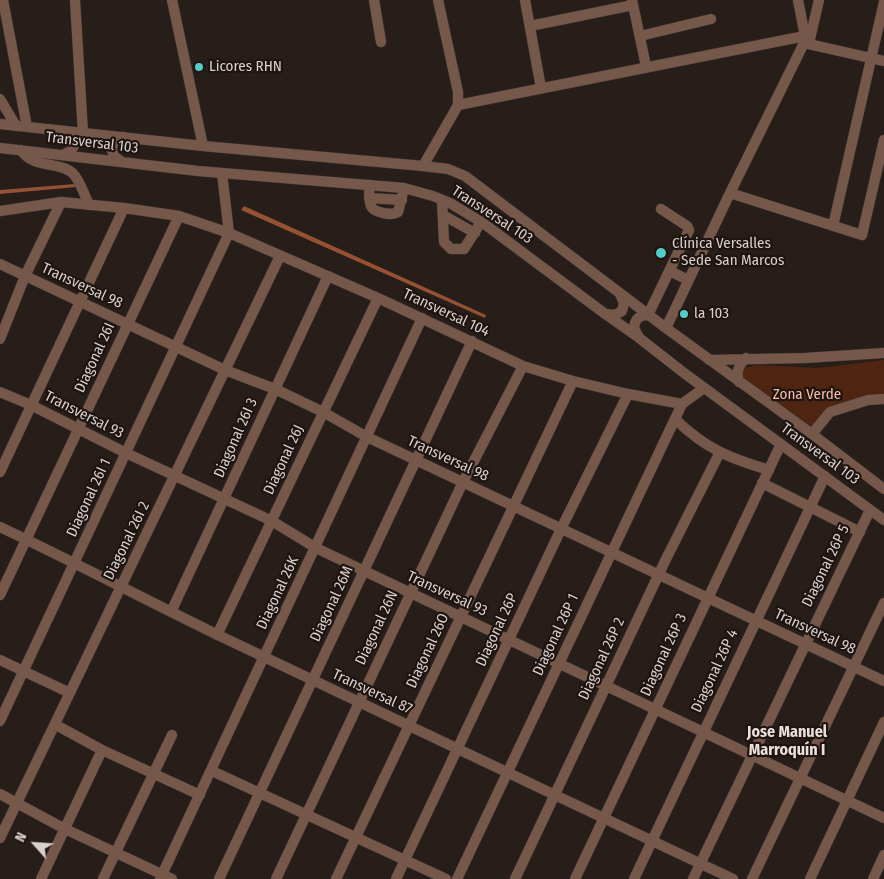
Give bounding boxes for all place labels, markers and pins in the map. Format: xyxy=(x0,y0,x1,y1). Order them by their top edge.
place label: Licores RHN xyxy=(209,58,282,76)
marker: Licores RHN xyxy=(193,61,205,73)
place label: Clínica Versalles - Sede San Marcos xyxy=(672,235,784,270)
marker: Clínica Versalles - Sede San Marcos xyxy=(654,246,668,260)
place label: la 103 xyxy=(694,305,729,323)
marker: la 103 xyxy=(678,308,690,320)

